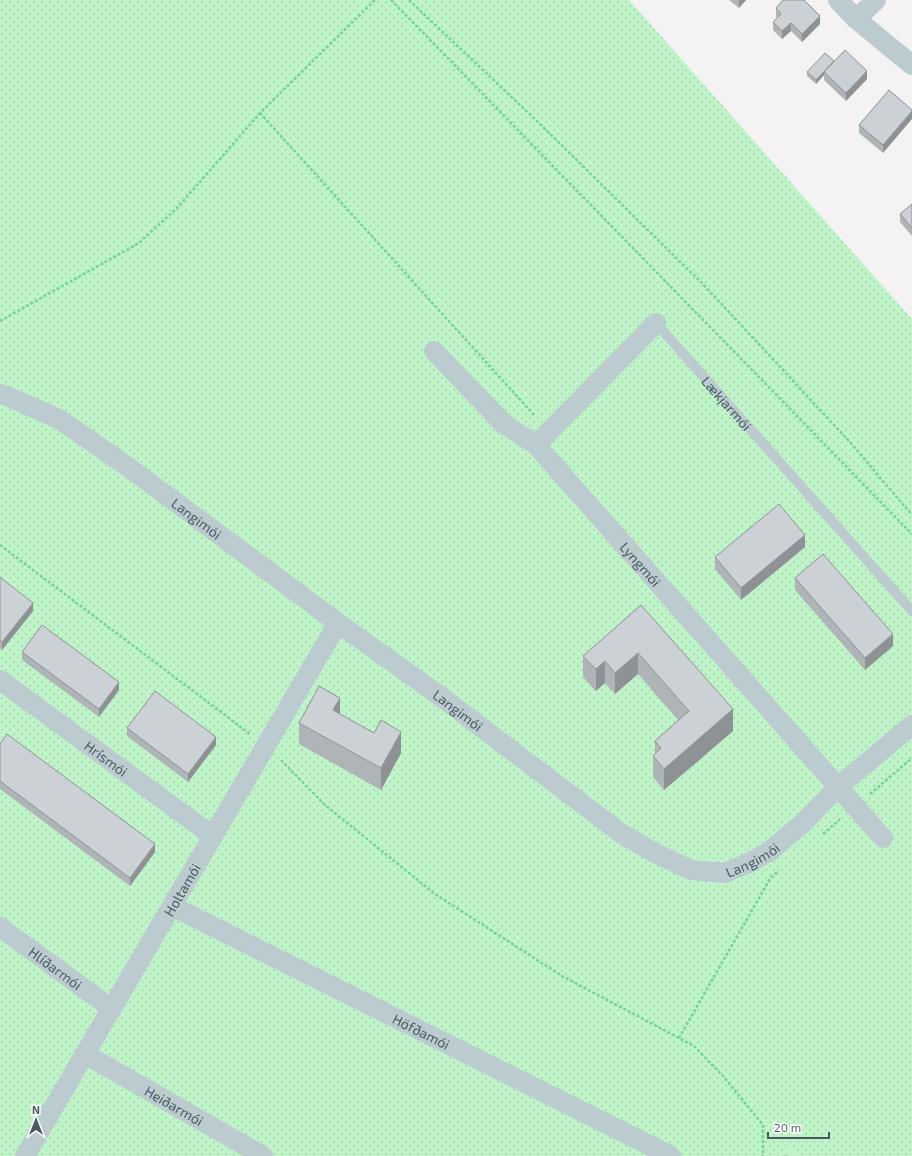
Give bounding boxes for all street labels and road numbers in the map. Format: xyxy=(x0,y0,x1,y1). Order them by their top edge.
street label: Lækjarmói xyxy=(698,372,756,434)
street label: Langimói xyxy=(169,494,225,542)
street label: Lyngmói xyxy=(617,538,665,589)
street label: Langimói xyxy=(430,685,486,734)
street label: Hrísmói xyxy=(82,737,131,779)
street label: Langimói xyxy=(723,839,783,880)
street label: Holtamói xyxy=(159,860,204,919)
street label: Hlíðarmói xyxy=(26,943,86,993)
street label: Höfðamói xyxy=(390,1010,453,1052)
street label: Heiðarmói xyxy=(142,1082,207,1129)

